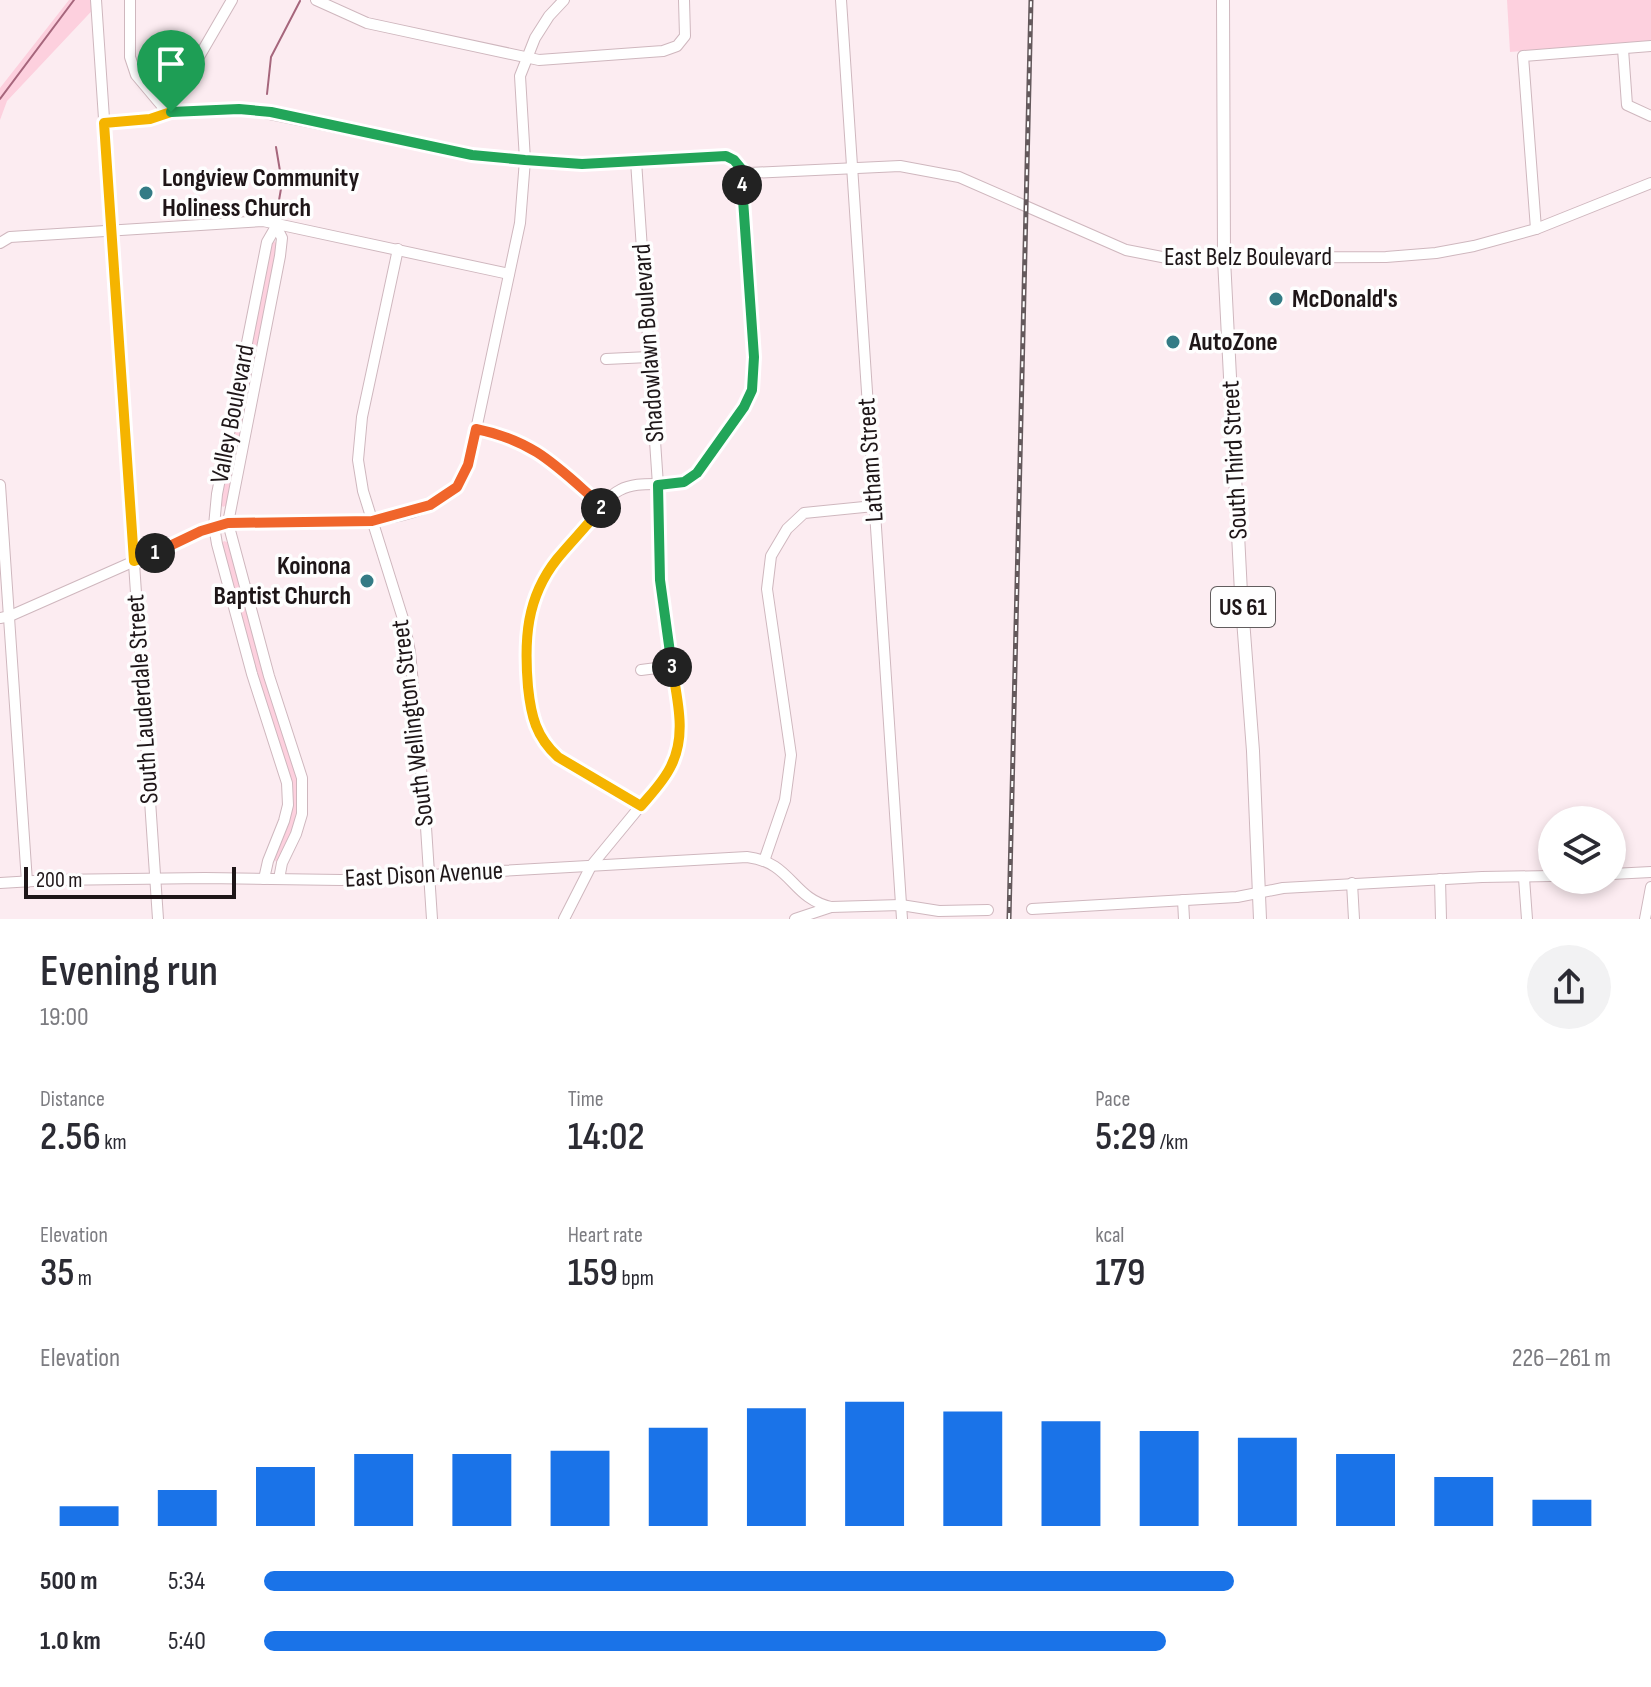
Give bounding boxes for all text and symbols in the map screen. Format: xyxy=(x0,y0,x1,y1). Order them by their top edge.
pin xyxy=(137,30,205,112)
icon: arrive xyxy=(149,42,193,86)
place label: Longview Community Holiness Church xyxy=(162,163,359,224)
pin: 4 xyxy=(722,165,762,205)
text: 4 xyxy=(737,171,747,198)
marker: Longview Community Holiness Church xyxy=(137,184,155,202)
street label: East Belz Boulevard xyxy=(1164,242,1332,273)
street label: Shadowlawn Boulevard xyxy=(627,243,671,443)
place label: McDonald's xyxy=(1292,284,1398,315)
marker: McDonald's xyxy=(1267,290,1285,308)
place label: AutoZone xyxy=(1188,327,1278,358)
marker: AutoZone xyxy=(1164,333,1182,351)
street label: Valley Boulevard xyxy=(204,342,262,486)
street label: South Third Street xyxy=(1215,380,1255,540)
street label: Latham Street xyxy=(851,397,891,523)
pin: 2 xyxy=(581,488,621,528)
text: 2 xyxy=(596,494,606,521)
pin: 1 xyxy=(135,533,175,573)
text: 1 xyxy=(151,539,159,566)
place label: Koinona Baptist Church xyxy=(214,551,351,612)
marker: Koinona Baptist Church xyxy=(358,572,376,590)
road number: US 61 xyxy=(1211,587,1275,627)
street label: South Lauderdale Street xyxy=(120,593,166,805)
street label: South Wellington Street xyxy=(385,618,441,828)
pin: 3 xyxy=(652,647,692,687)
text: 3 xyxy=(667,653,677,680)
map controls xyxy=(1538,806,1626,894)
button: layers xyxy=(1538,806,1626,894)
street label: East Dison Avenue xyxy=(344,855,504,895)
scale bar xyxy=(24,863,236,899)
text: 200 m xyxy=(36,867,82,894)
text: Evening run xyxy=(40,945,218,998)
button: share xyxy=(1527,945,1611,1029)
text: 19:00 xyxy=(40,1002,89,1033)
text: Distance xyxy=(40,1086,105,1113)
text: Time xyxy=(568,1086,604,1113)
text: Pace xyxy=(1095,1086,1130,1113)
text: 2.56 xyxy=(40,1113,101,1161)
text: 14:02 xyxy=(568,1113,645,1161)
text: 5:29 xyxy=(1095,1113,1156,1161)
text: km xyxy=(101,1129,127,1156)
text: /km xyxy=(1156,1129,1188,1156)
text: Elevation xyxy=(40,1222,108,1249)
text: Heart rate xyxy=(568,1222,643,1249)
text: kcal xyxy=(1095,1222,1124,1249)
text: 35 xyxy=(40,1249,74,1297)
text: 159 xyxy=(568,1249,618,1297)
text: 179 xyxy=(1095,1249,1145,1297)
text: m xyxy=(74,1265,92,1292)
text: bpm xyxy=(618,1265,654,1292)
text: Elevation xyxy=(40,1343,120,1374)
text: 226–261 m xyxy=(1512,1343,1611,1374)
text: 500 m xyxy=(40,1566,97,1597)
text: 5:34 xyxy=(168,1566,205,1597)
text: 1.0 km xyxy=(40,1626,101,1657)
text: 5:40 xyxy=(168,1626,206,1657)

